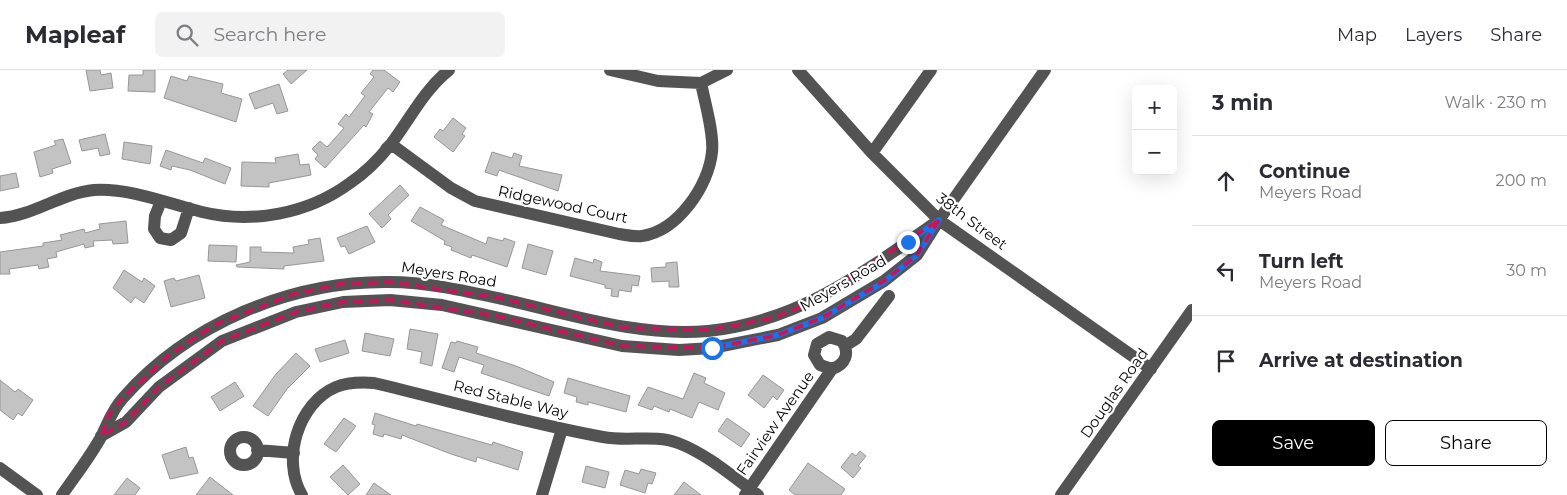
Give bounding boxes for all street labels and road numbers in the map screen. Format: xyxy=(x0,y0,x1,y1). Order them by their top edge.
street label: Ridgewood Court xyxy=(496,181,630,227)
street label: 38th Street xyxy=(933,188,1011,254)
street label: Meyers Road xyxy=(796,251,890,315)
street label: Meyers Road xyxy=(400,257,498,291)
street label: Douglas Road xyxy=(1076,344,1152,442)
street label: Fairview Avenue xyxy=(732,367,818,479)
street label: Red Stable Way xyxy=(452,376,571,423)

